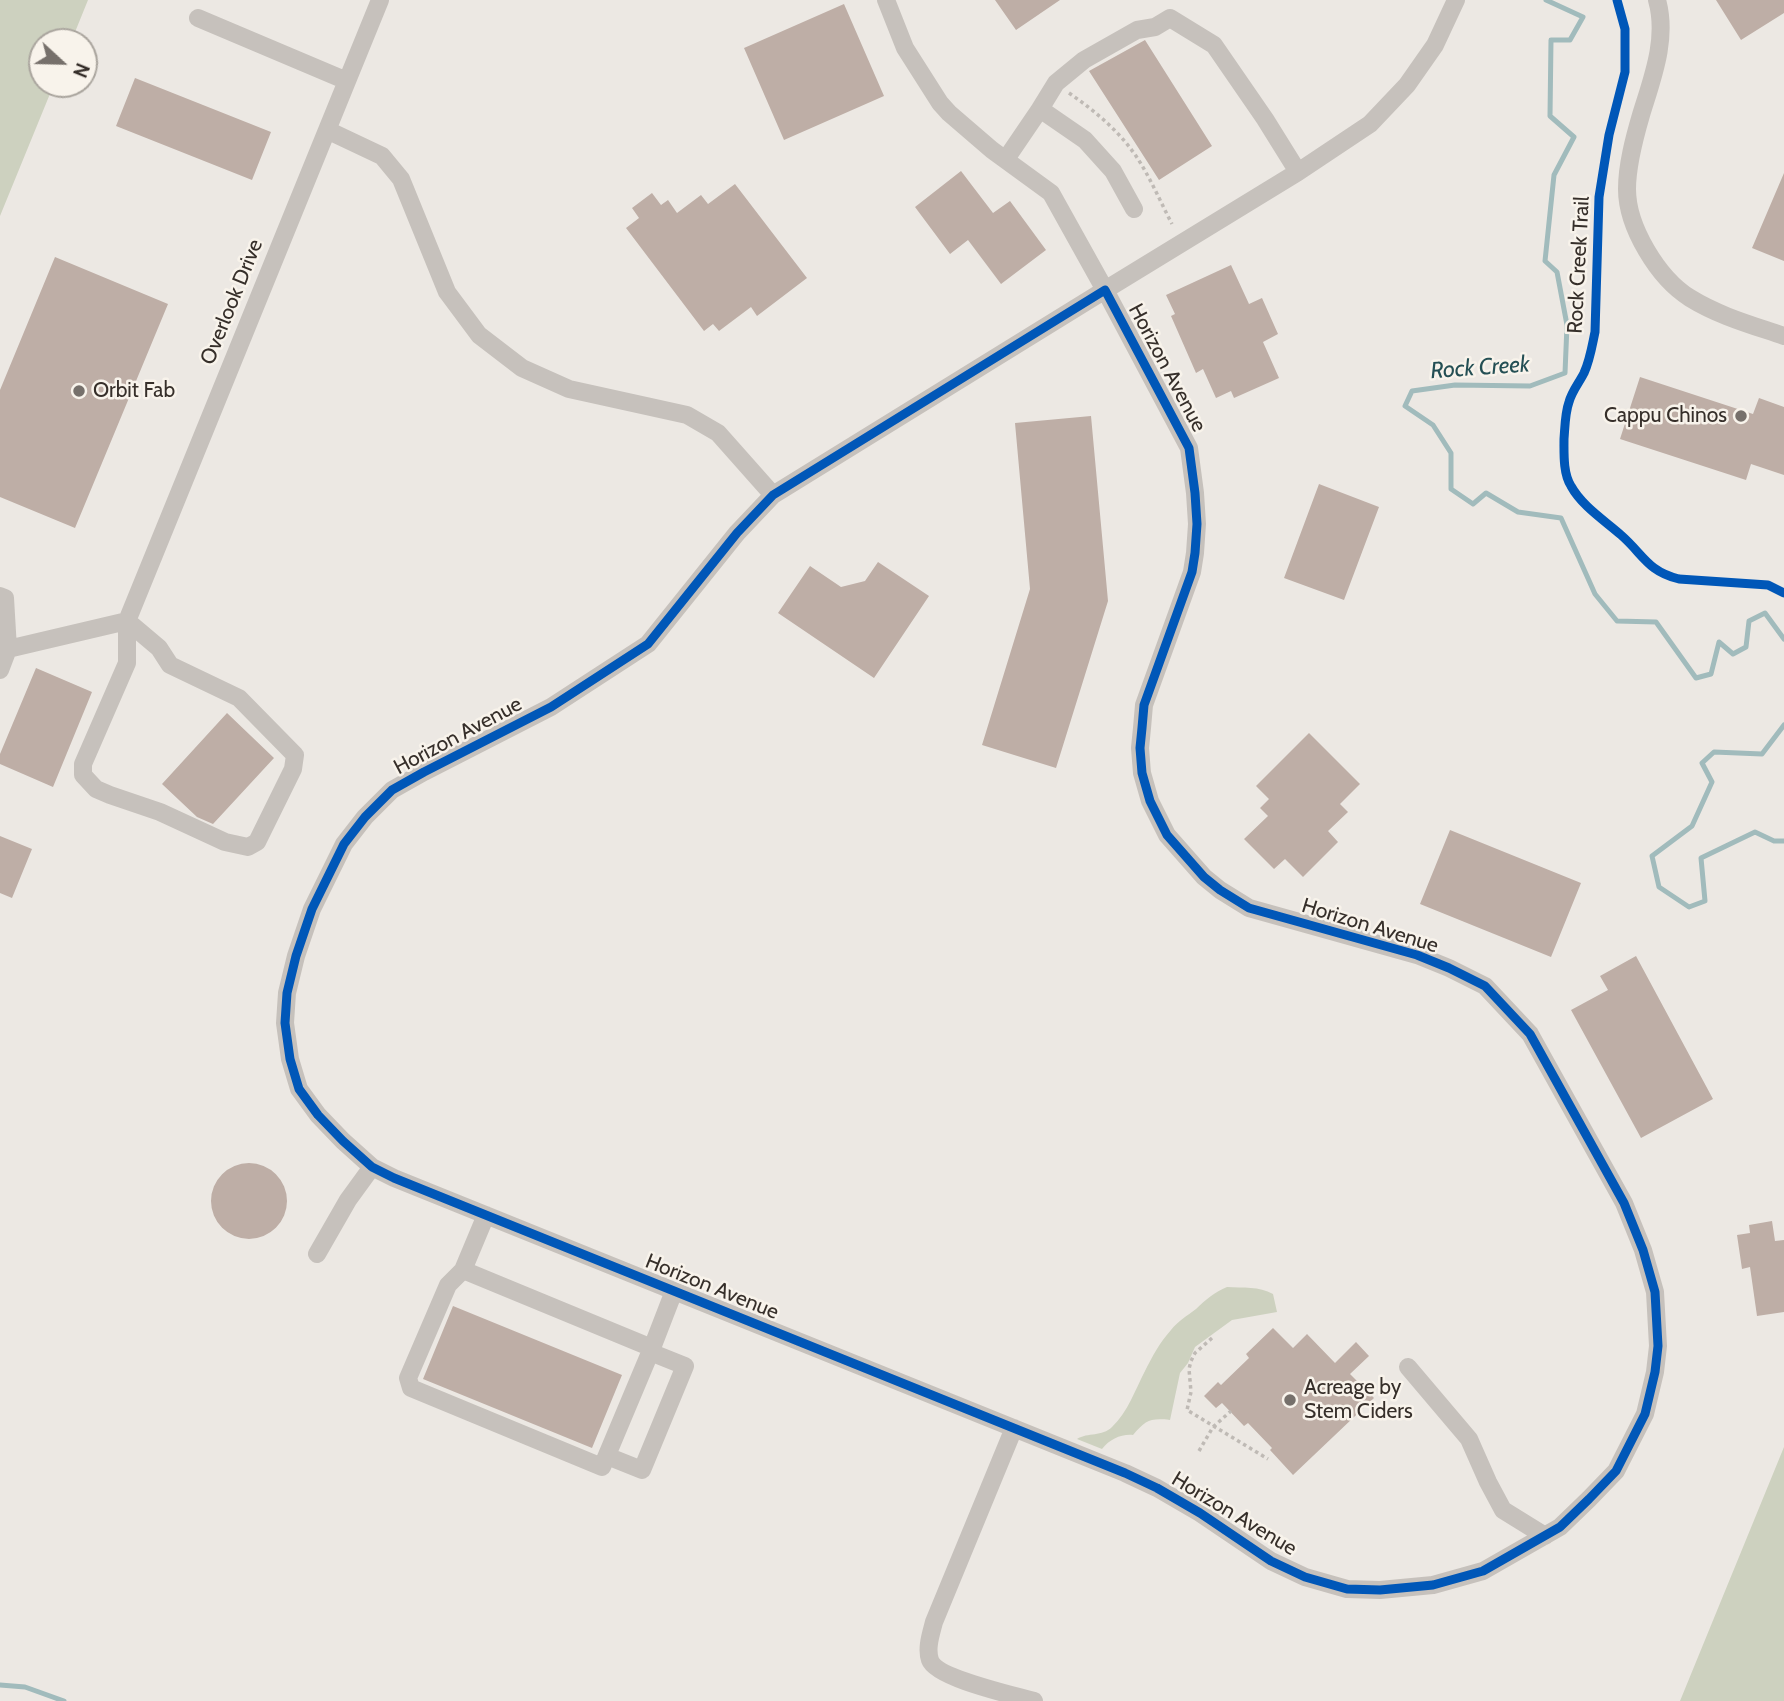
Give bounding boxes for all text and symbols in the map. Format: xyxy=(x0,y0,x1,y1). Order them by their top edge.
north arrow xyxy=(28,28,98,98)
text: N xyxy=(68,60,94,81)
street label: Rock Creek Trail xyxy=(1563,196,1595,334)
street label: Overlook Drive xyxy=(195,236,269,368)
street label: Horizon Avenue xyxy=(1123,300,1211,436)
water label: Rock Creek xyxy=(1429,351,1531,385)
place label: Orbit Fab xyxy=(93,378,175,404)
marker: Orbit Fab xyxy=(71,383,87,399)
place label: Cappu Chinos xyxy=(1604,403,1727,429)
marker: Cappu Chinos xyxy=(1733,408,1749,424)
street label: Horizon Avenue xyxy=(390,692,526,780)
street label: Horizon Avenue xyxy=(1299,893,1441,959)
street label: Horizon Avenue xyxy=(642,1249,782,1325)
place label: Acreage by Stem Ciders xyxy=(1304,1375,1413,1425)
marker: Acreage by Stem Ciders xyxy=(1282,1392,1298,1408)
street label: Horizon Avenue xyxy=(1167,1467,1301,1561)

